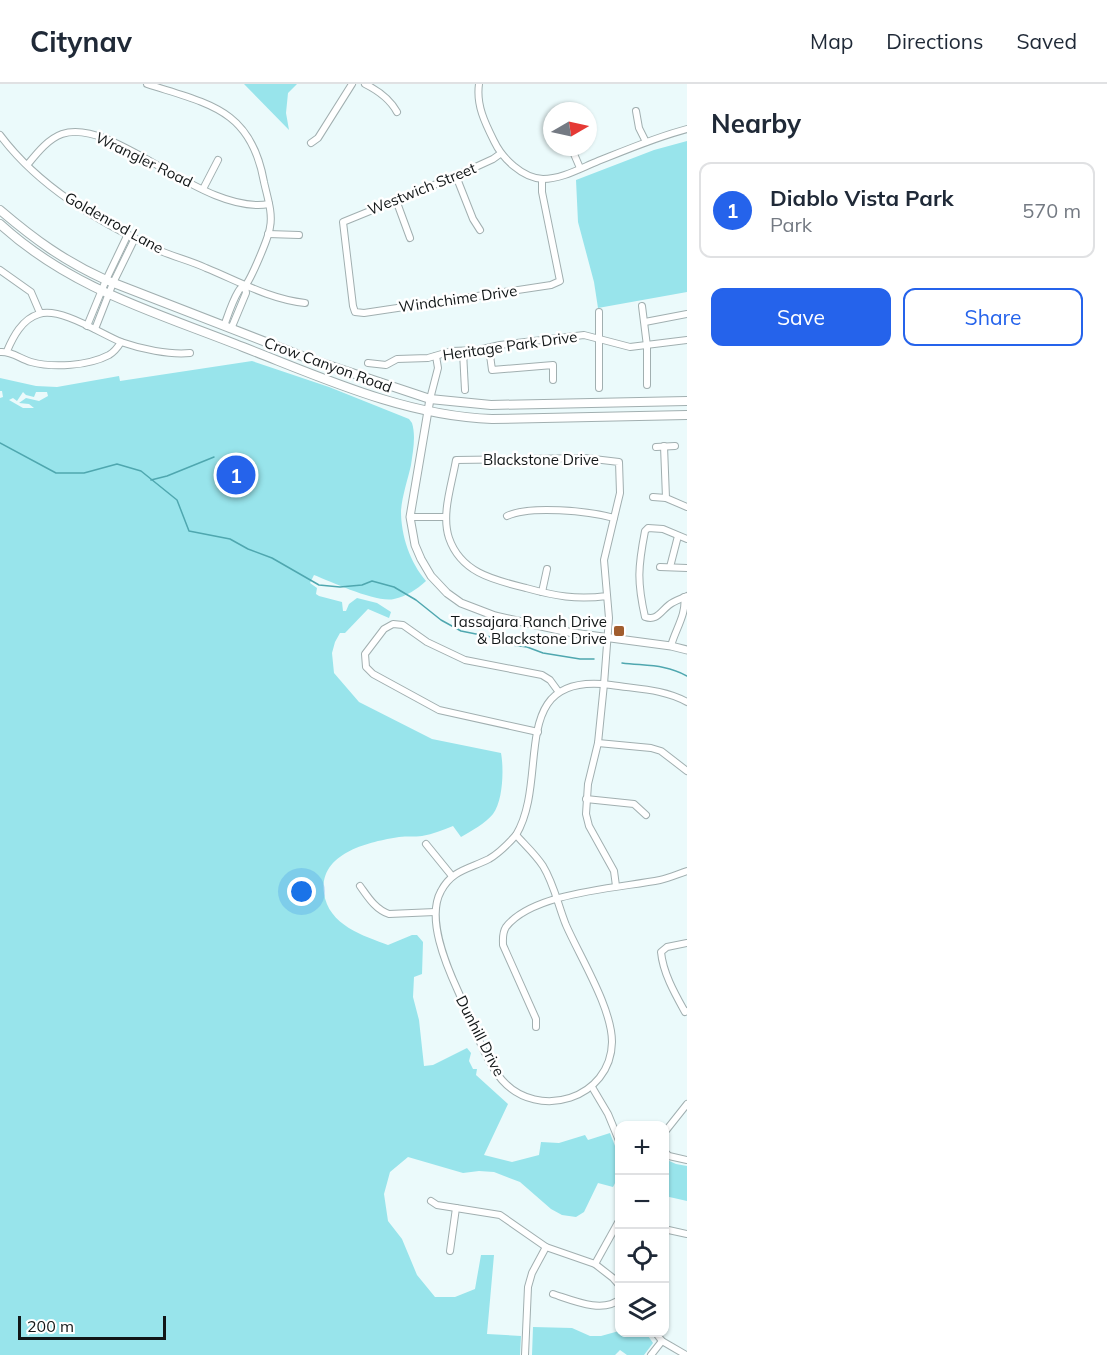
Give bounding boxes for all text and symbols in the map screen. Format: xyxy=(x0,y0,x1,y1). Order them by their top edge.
text: Citynav xyxy=(30,24,132,59)
text: Map xyxy=(810,28,853,54)
text: Directions xyxy=(886,28,983,54)
text: Saved xyxy=(1016,28,1077,54)
north arrow xyxy=(543,102,597,156)
text: Nearby xyxy=(711,107,801,140)
street label: Wrangler Road xyxy=(92,128,196,191)
street label: Westwich Street xyxy=(365,158,479,219)
text: Diablo Vista Park xyxy=(770,184,954,212)
street label: Goldenrod Lane xyxy=(62,188,167,258)
text: 1 xyxy=(727,198,739,223)
text: 570 m xyxy=(1022,198,1081,223)
text: Park xyxy=(770,212,812,237)
street label: Windchime Drive xyxy=(398,281,518,316)
button: Save xyxy=(711,288,891,346)
button: Share xyxy=(903,288,1083,346)
street label: Heritage Park Drive xyxy=(441,327,578,364)
street label: Crow Canyon Road xyxy=(262,333,395,396)
street label: Blackstone Drive xyxy=(483,450,599,469)
pin: 1 xyxy=(216,452,256,498)
place label: Tassajara Ranch Drive & Blackstone Drive xyxy=(451,612,607,648)
marker: Tassajara Ranch Drive & Blackstone Drive xyxy=(612,624,626,638)
your location xyxy=(287,877,316,906)
street label: Dunhill Drive xyxy=(452,992,509,1079)
map controls xyxy=(615,1121,669,1337)
button: + xyxy=(615,1121,669,1175)
button: − xyxy=(615,1175,669,1229)
button: locate xyxy=(615,1229,669,1283)
button: layers xyxy=(615,1283,669,1337)
scale bar xyxy=(18,1313,166,1340)
text: 200 m xyxy=(27,1316,74,1336)

